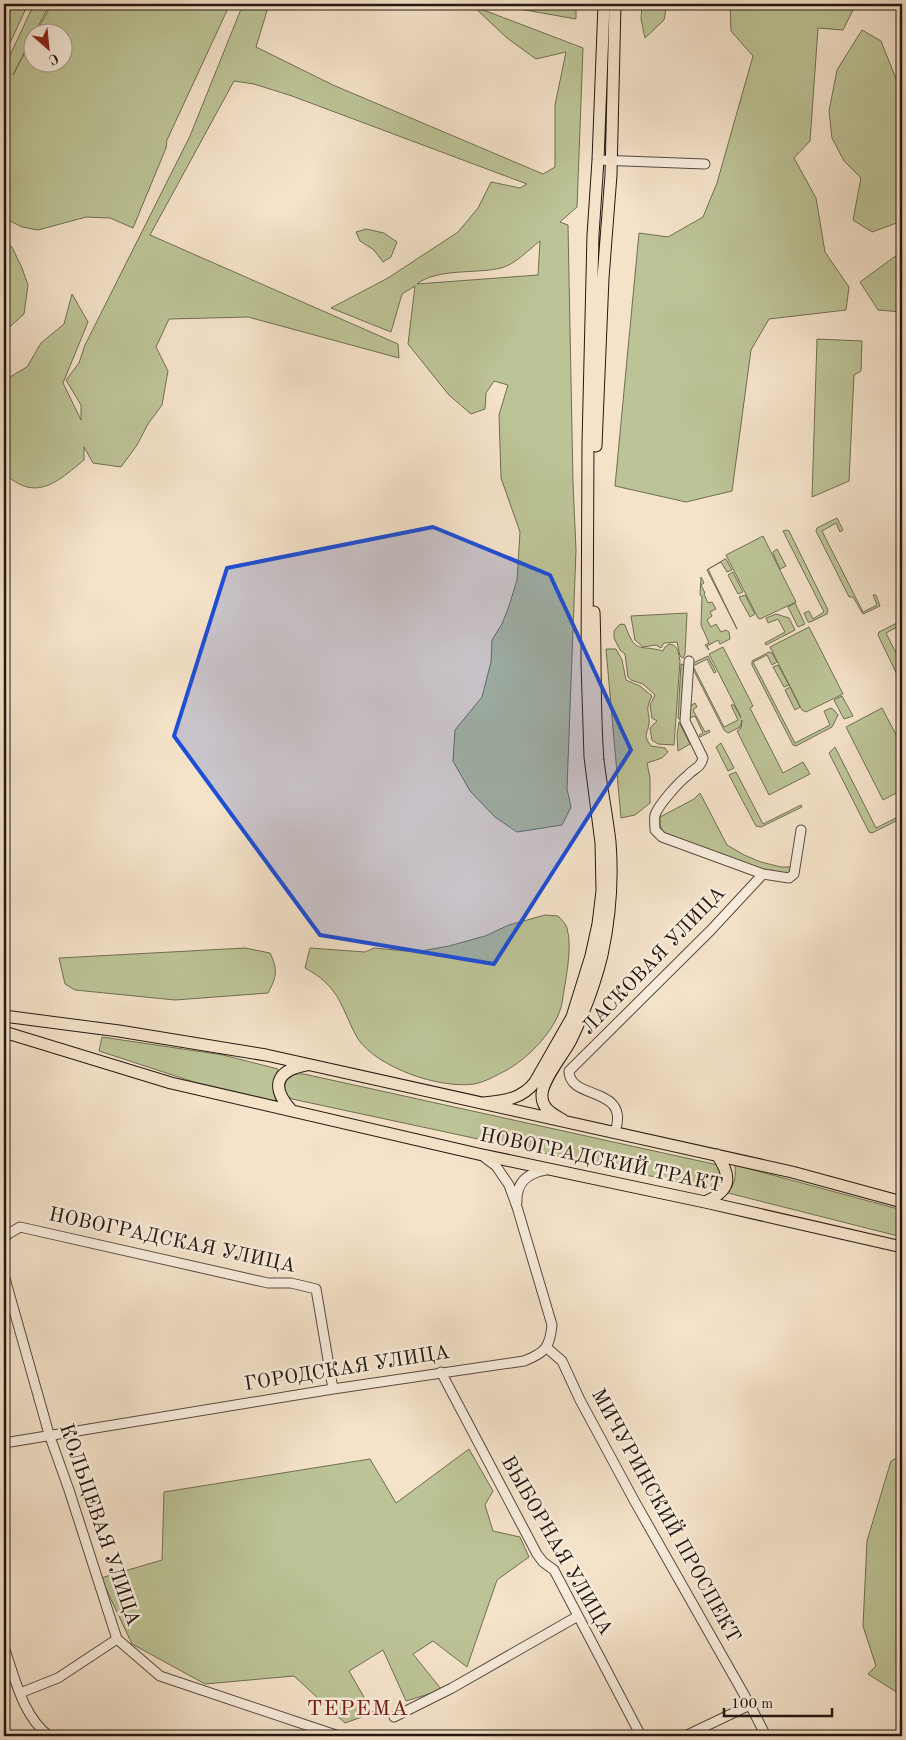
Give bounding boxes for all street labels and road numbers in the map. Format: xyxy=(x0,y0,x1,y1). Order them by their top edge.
street label: ЛАСКОВАЯ УЛИЦА xyxy=(579,883,729,1039)
street label: НОВОГРАДСКИЙ ТРАКТ xyxy=(478,1123,725,1197)
street label: НОВОГРАДСКАЯ УЛИЦА xyxy=(47,1205,297,1277)
street label: ГОРОДСКАЯ УЛИЦА xyxy=(243,1343,451,1395)
street label: МИЧУРИНСКИЙ ПРОСПЕКТ xyxy=(587,1384,746,1646)
street label: КОЛЬЦЕВАЯ УЛИЦА xyxy=(55,1421,143,1629)
street label: ВЫБОРНАЯ УЛИЦА xyxy=(497,1453,615,1639)

